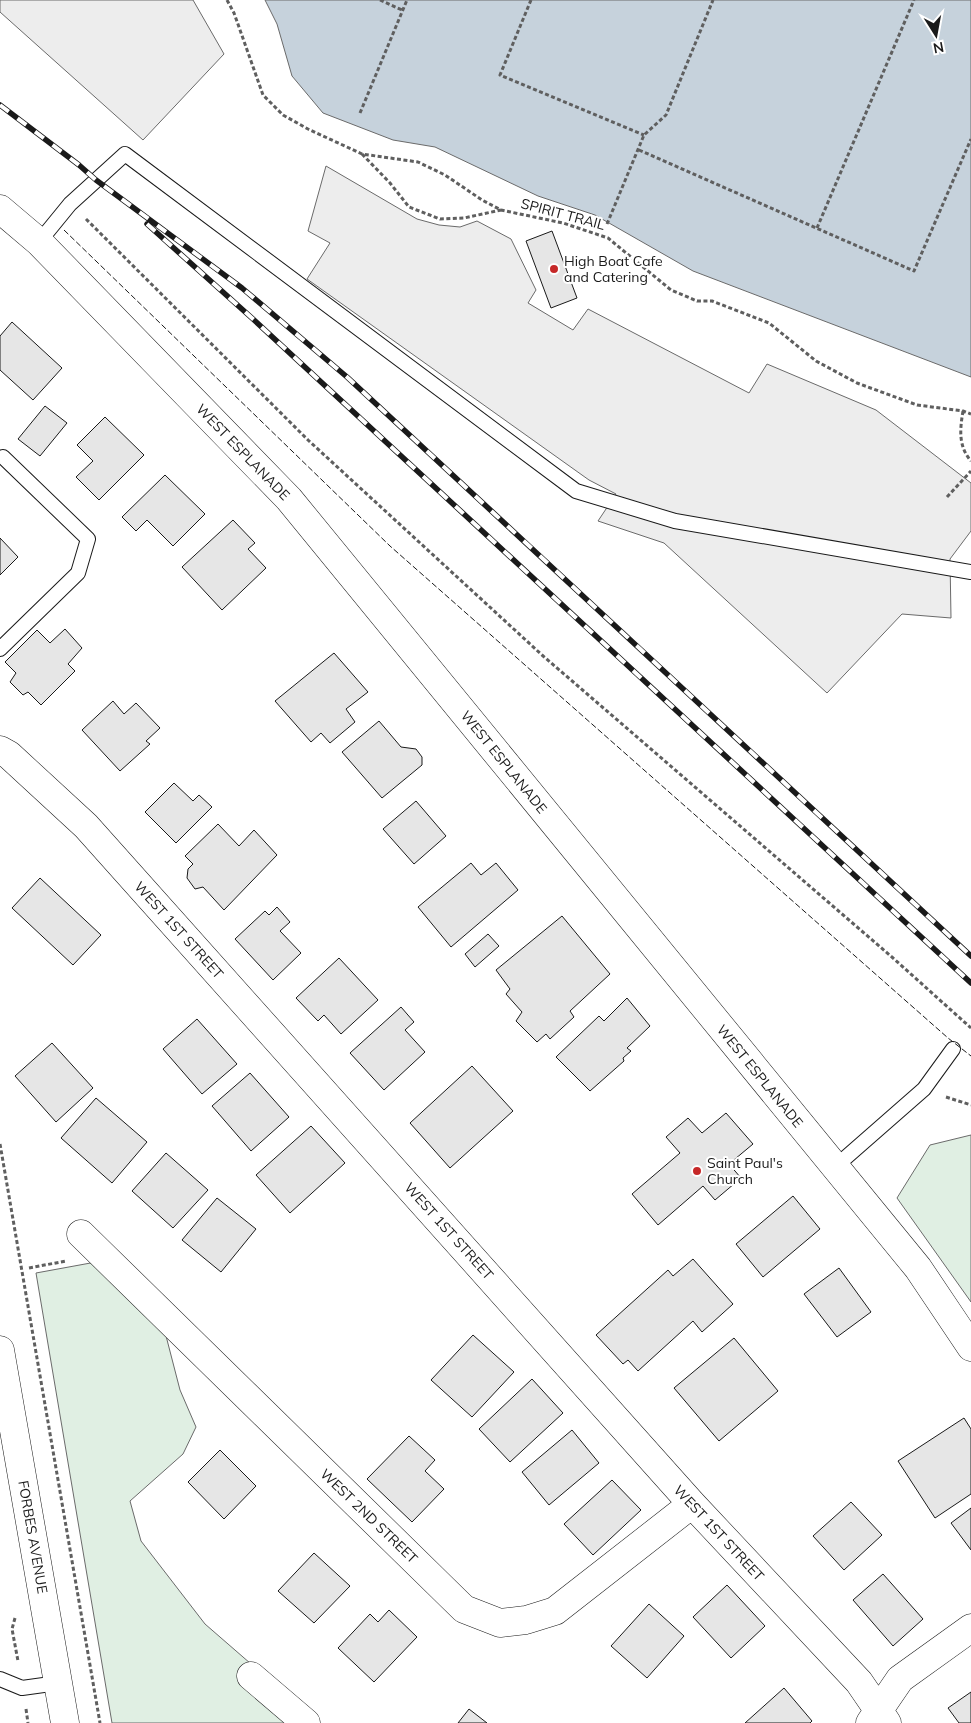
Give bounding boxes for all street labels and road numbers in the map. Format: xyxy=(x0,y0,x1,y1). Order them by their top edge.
street label: SPIRIT TRAIL xyxy=(519,194,607,234)
street label: WEST ESPLANADE xyxy=(192,400,294,504)
street label: WEST ESPLANADE xyxy=(457,707,551,817)
street label: WEST 1ST STREET xyxy=(131,878,228,983)
street label: WEST ESPLANADE xyxy=(713,1021,807,1131)
street label: WEST 1ST STREET xyxy=(401,1179,498,1284)
street label: WEST 2ND STREET xyxy=(316,1465,422,1568)
street label: FORBES AVENUE xyxy=(14,1479,52,1595)
street label: WEST 1ST STREET xyxy=(670,1481,768,1585)

